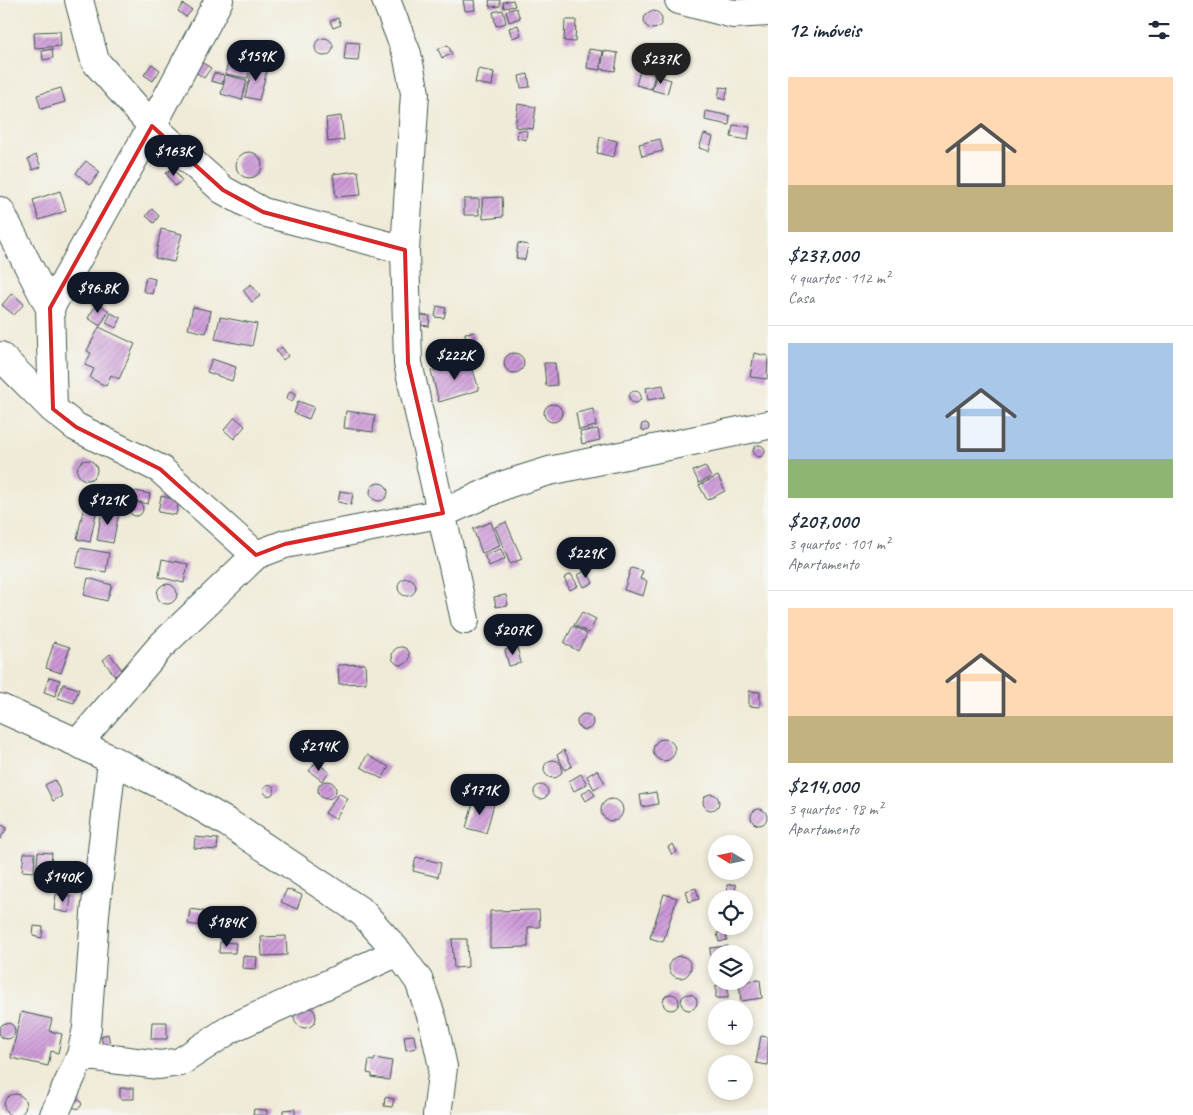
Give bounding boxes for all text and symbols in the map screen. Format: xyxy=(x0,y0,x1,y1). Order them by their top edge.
icon: filters xyxy=(1145,16,1173,44)
text: 12 imóveis xyxy=(788,17,861,43)
pin: $159K xyxy=(221,39,291,82)
pin: $237K xyxy=(626,42,696,85)
text: $159K xyxy=(238,46,274,66)
text: $237K xyxy=(643,49,679,69)
icon: home xyxy=(936,110,1026,200)
pin: $163K xyxy=(139,134,209,177)
text: $163K xyxy=(155,141,193,161)
text: $237,000 xyxy=(788,242,858,268)
text: 4 quartos · 112 m² xyxy=(788,268,890,288)
pin: $96.8K xyxy=(57,272,139,314)
text: $96.8K xyxy=(78,278,118,298)
text: Casa xyxy=(788,288,814,308)
pin: $222K xyxy=(420,338,490,381)
text: $222K xyxy=(437,345,473,365)
icon: home xyxy=(936,375,1026,465)
pin: $121K xyxy=(73,484,143,526)
text: $121K xyxy=(90,490,126,510)
text: $207,000 xyxy=(788,508,858,534)
text: 3 quartos · 101 m² xyxy=(788,534,890,554)
pin: $229K xyxy=(551,536,621,579)
text: $229K xyxy=(568,543,604,563)
text: Apartamento xyxy=(788,554,859,574)
pin: $207K xyxy=(478,614,548,656)
text: $207K xyxy=(495,620,531,640)
icon: home xyxy=(936,640,1026,730)
pin: $214K xyxy=(284,730,354,772)
text: $214K xyxy=(301,736,337,756)
text: $214,000 xyxy=(788,773,858,799)
pin: $171K xyxy=(445,774,515,816)
text: $171K xyxy=(462,780,498,800)
text: 3 quartos · 98 m² xyxy=(788,799,883,819)
text: Apartamento xyxy=(788,819,859,839)
north arrow xyxy=(708,835,752,880)
map controls xyxy=(708,835,753,1100)
pin: $140K xyxy=(28,860,98,903)
text: $140K xyxy=(45,867,81,887)
button: locate xyxy=(708,890,753,935)
pin: $184K xyxy=(192,906,262,948)
text: $184K xyxy=(209,912,245,932)
button: layers xyxy=(708,945,753,990)
button: + xyxy=(708,1000,753,1045)
button: − xyxy=(708,1055,753,1100)

